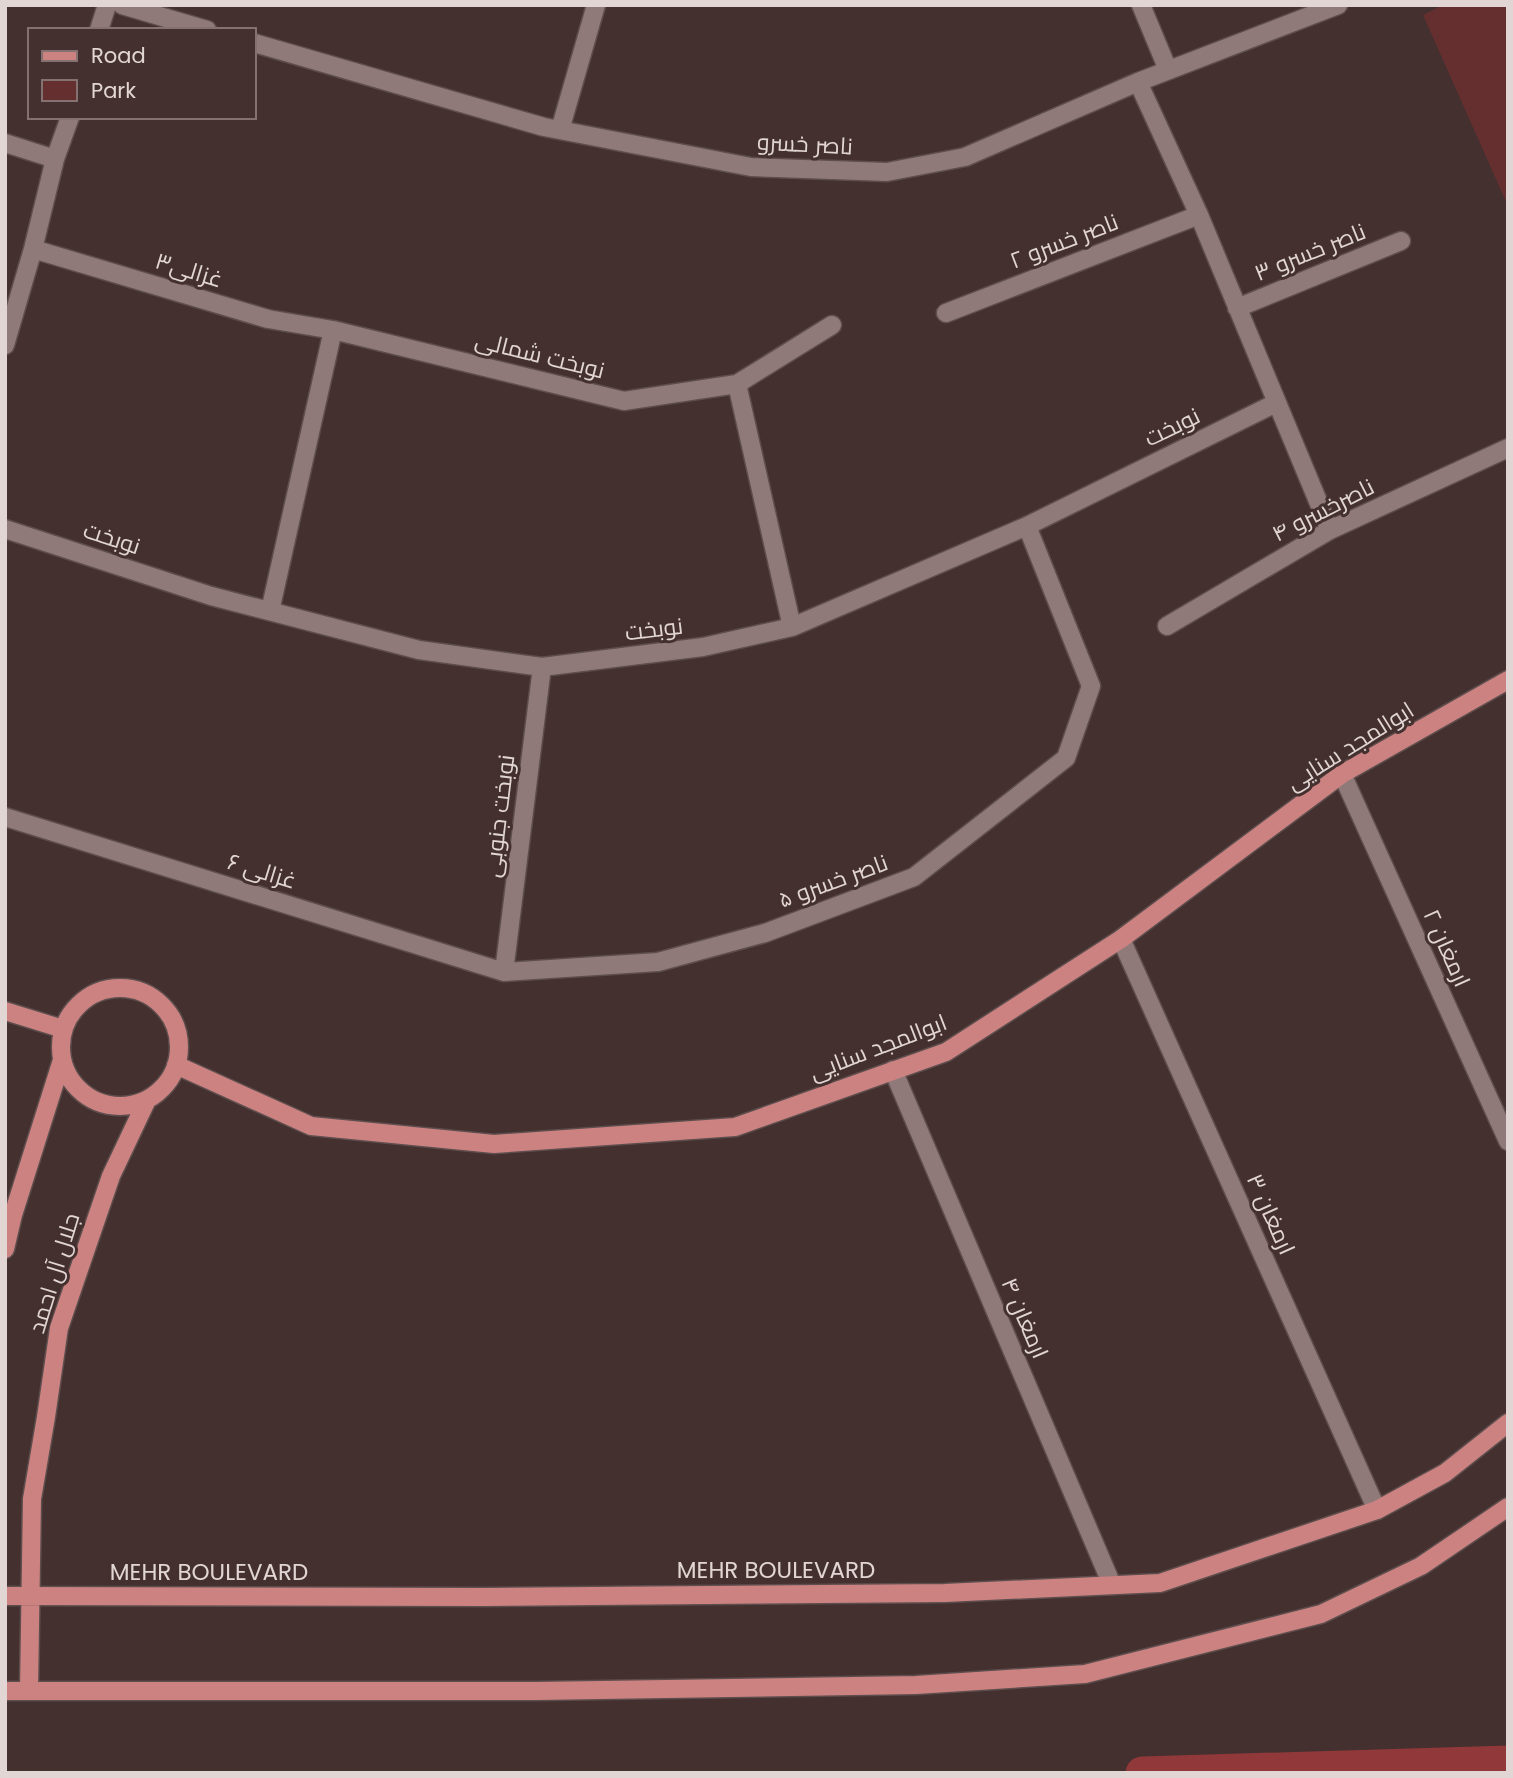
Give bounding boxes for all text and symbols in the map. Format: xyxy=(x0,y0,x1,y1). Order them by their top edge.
legend xyxy=(28,28,256,119)
text: Road xyxy=(91,41,146,70)
text: Park xyxy=(91,76,136,105)
street label: ناصر خسرو xyxy=(756,126,854,162)
street label: ناصر خسرو ۲ xyxy=(1005,206,1123,276)
street label: ناصر خسرو ۳ xyxy=(1250,215,1370,289)
street label: غزالی۳ xyxy=(151,245,227,295)
street label: نوبخت شمالی xyxy=(472,323,608,387)
street label: نوبخت xyxy=(1139,400,1205,454)
street label: ناصرخسرو ۴ xyxy=(1266,471,1380,549)
street label: نوبخت xyxy=(79,514,145,562)
street label: نوبخت xyxy=(623,610,685,648)
street label: ابوالمجد سنایی xyxy=(1280,694,1420,798)
street label: نوبخت جنوبی xyxy=(476,753,522,879)
street label: غزالی ۶ xyxy=(224,845,300,897)
street label: ناصر خسرو ۵ xyxy=(774,846,892,916)
street label: ارمغان ۲ xyxy=(1416,904,1478,992)
street label: ابوالمجد سنایی xyxy=(805,1006,951,1088)
street label: ارمغان ۳ xyxy=(1239,1168,1303,1260)
street label: جلال آل احمد xyxy=(21,1209,87,1337)
street label: ارمغان ۴ xyxy=(994,1273,1056,1363)
street label: MEHR BOULEVARD xyxy=(677,1554,875,1586)
street label: MEHR BOULEVARD xyxy=(110,1556,308,1588)

